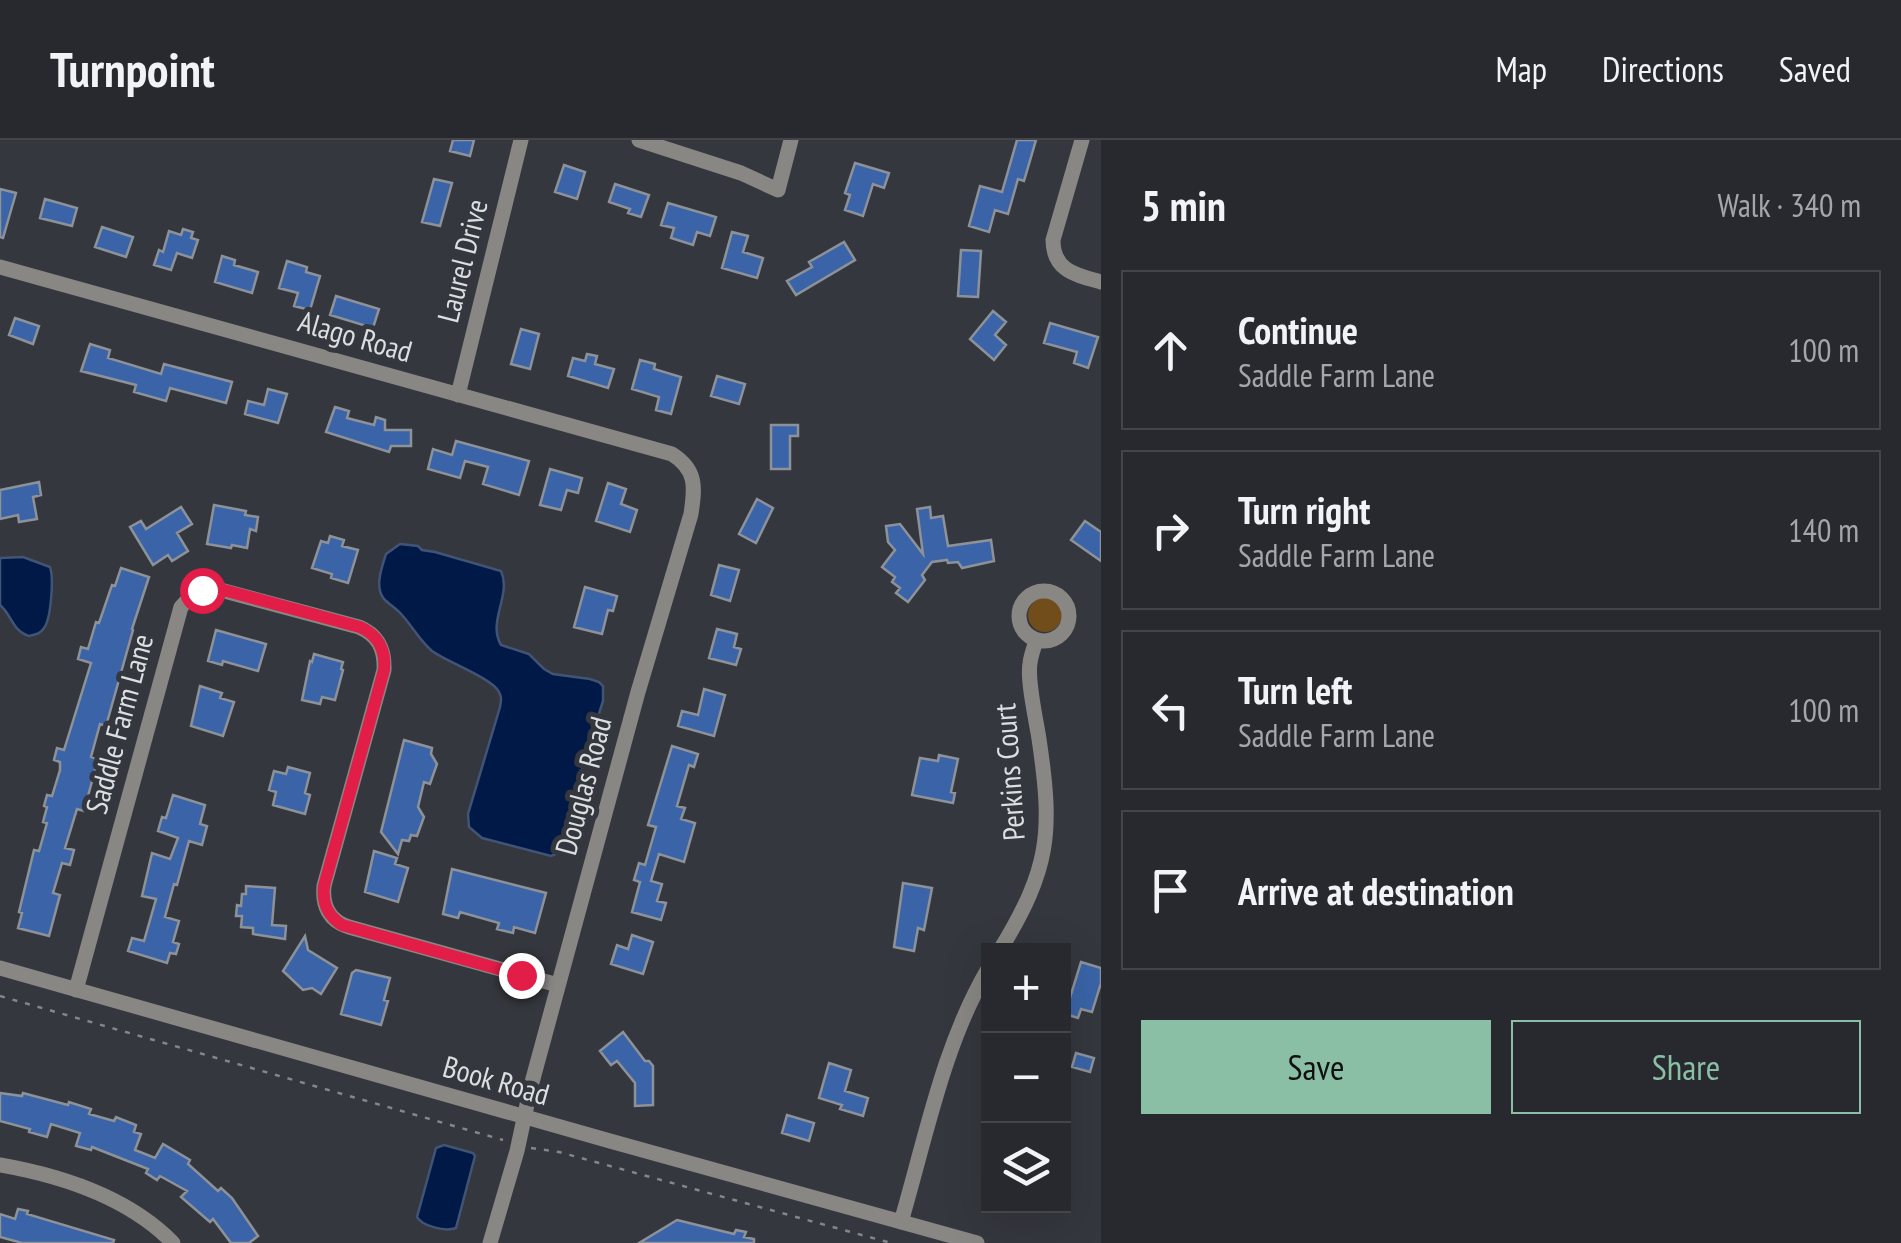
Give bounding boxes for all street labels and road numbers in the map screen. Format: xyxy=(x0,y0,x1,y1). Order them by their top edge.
street label: Laurel Drive xyxy=(427,195,496,326)
street label: Alago Road xyxy=(294,301,417,370)
street label: Saddle Farm Lane xyxy=(76,629,161,818)
street label: Perkins Court xyxy=(984,702,1033,842)
street label: Douglas Road xyxy=(545,712,620,859)
street label: Book Road xyxy=(439,1046,554,1113)

